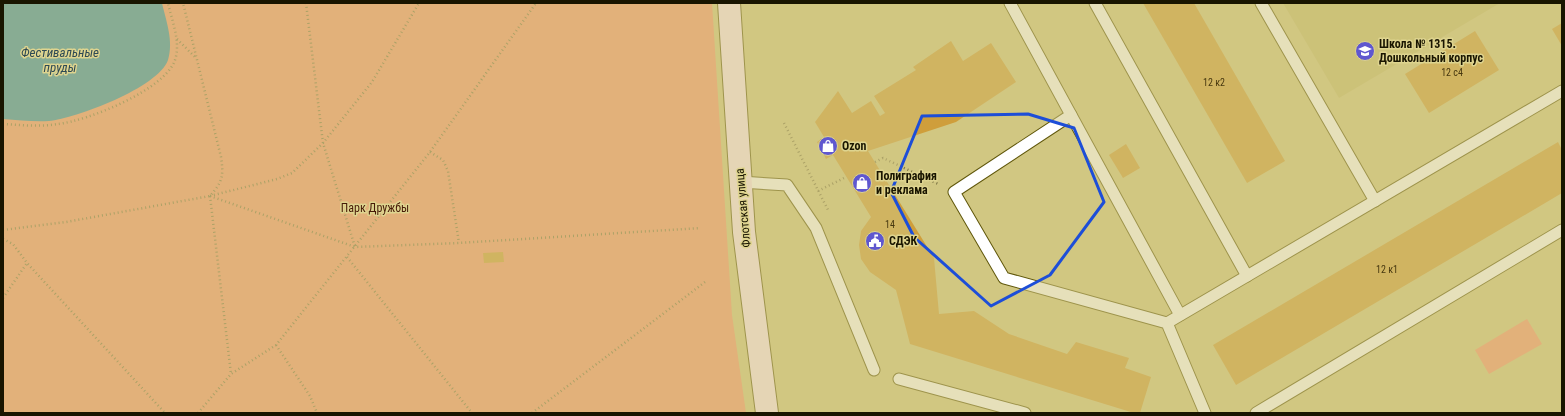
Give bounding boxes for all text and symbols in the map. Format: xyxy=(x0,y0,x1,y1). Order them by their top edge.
place label: Школа № 1315. Дошкольный корпус xyxy=(1379,37,1483,65)
school or university icon: Школа № 1315. Дошкольный корпус xyxy=(1354,40,1376,62)
water label: Фестивальные пруды xyxy=(21,45,99,75)
house number: 12 с4 xyxy=(1441,67,1463,78)
house number: 12 к2 xyxy=(1203,77,1225,88)
shop icon: Ozon xyxy=(817,135,839,157)
place label: Ozon xyxy=(842,139,867,153)
street label: Флотская улица xyxy=(733,168,753,248)
place label: Полиграфия и реклама xyxy=(876,169,937,197)
shop icon: Полиграфия и реклама xyxy=(851,172,873,194)
park label: Парк Дружбы xyxy=(341,201,409,215)
house number: 14 xyxy=(885,219,895,230)
public building icon: СДЭК xyxy=(864,230,886,252)
place label: СДЭК xyxy=(889,234,918,248)
house number: 12 к1 xyxy=(1376,264,1398,275)

